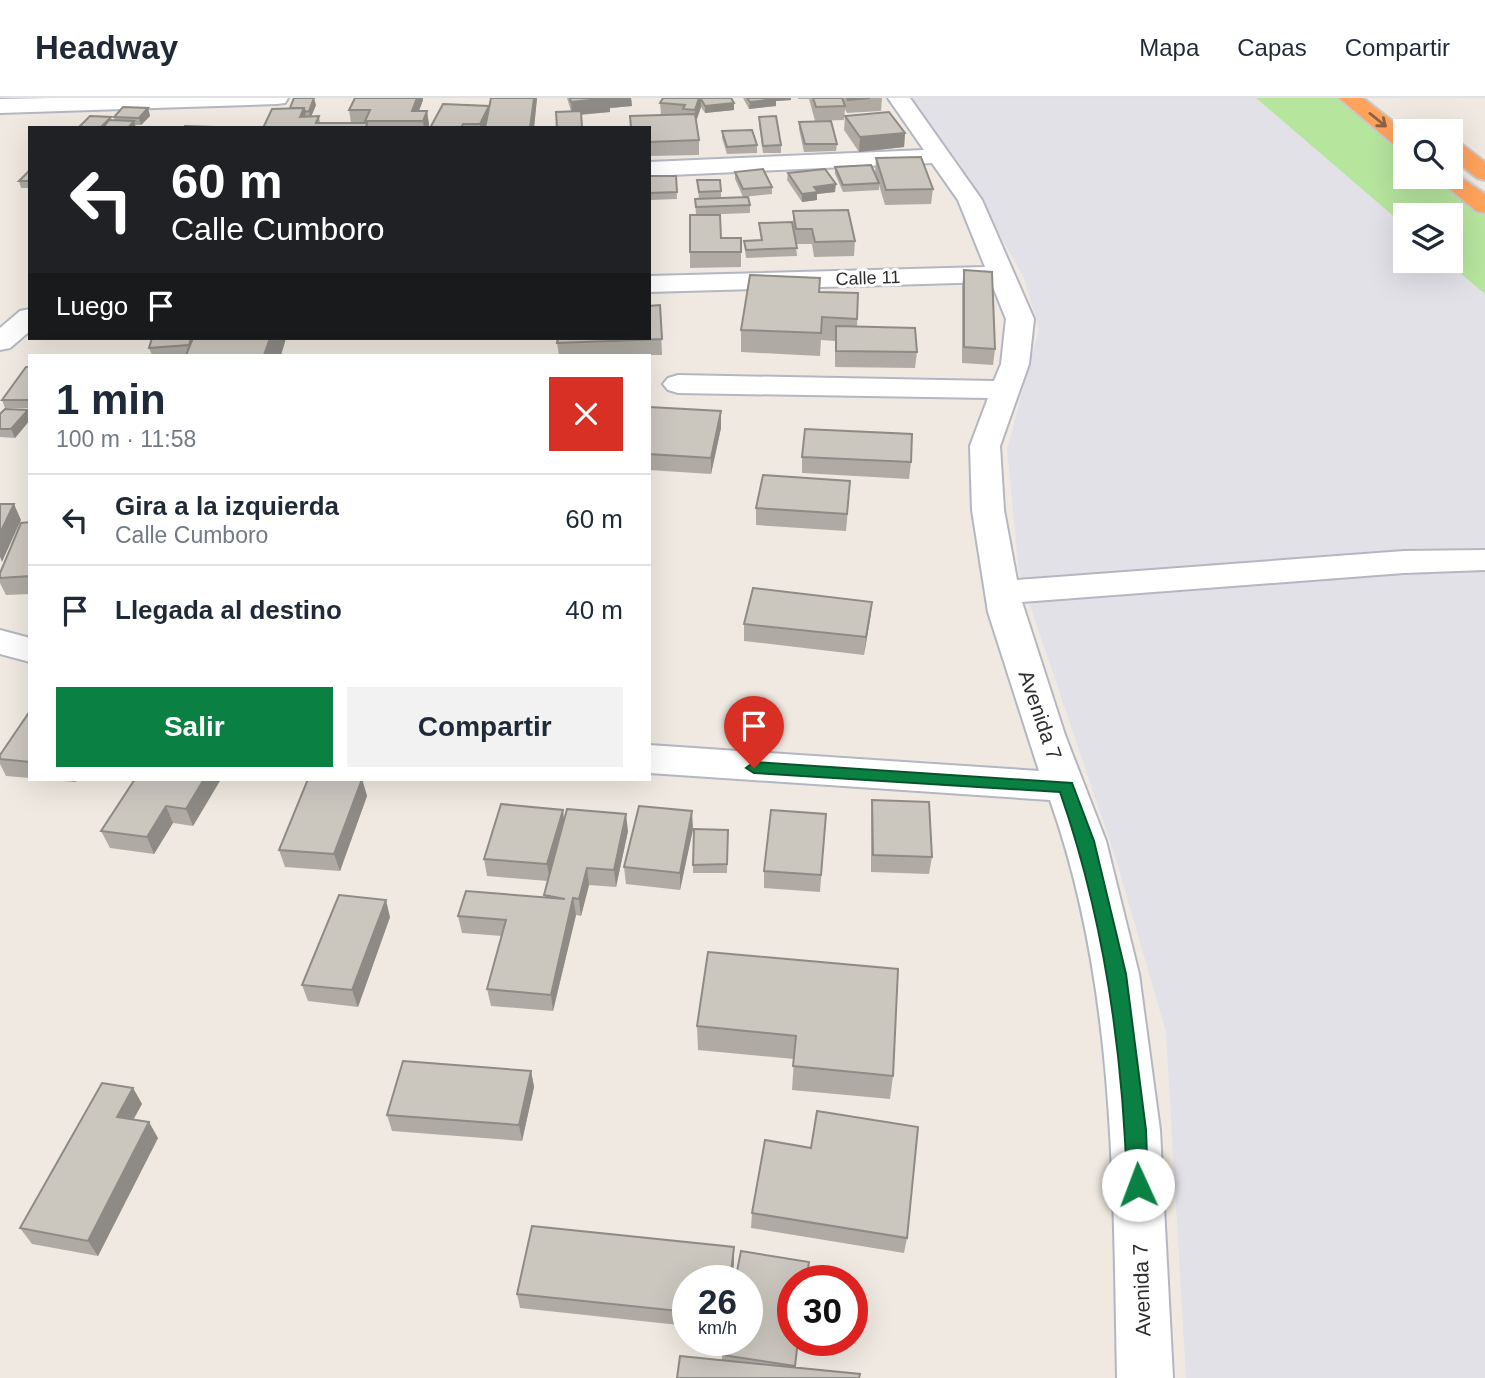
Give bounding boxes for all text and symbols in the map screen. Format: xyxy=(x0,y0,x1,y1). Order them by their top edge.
text: Headway xyxy=(35,29,178,66)
text: Mapa xyxy=(1139,34,1199,61)
text: Capas xyxy=(1237,34,1307,61)
text: Compartir xyxy=(1345,34,1450,61)
one-way arrow xyxy=(1368,113,1386,128)
map controls xyxy=(1393,119,1463,273)
button: search xyxy=(1393,119,1463,189)
icon: left xyxy=(56,154,147,245)
text: 60 m xyxy=(171,154,283,208)
button: layers xyxy=(1393,203,1463,273)
text: Calle Cumboro xyxy=(171,211,384,247)
street label: Calle 11 xyxy=(835,267,901,289)
icon: arrive xyxy=(142,287,180,325)
text: Luego xyxy=(56,291,128,321)
text: 1 min xyxy=(56,376,166,423)
button: close xyxy=(549,377,623,451)
text: 100 m · 11:58 xyxy=(56,426,196,452)
text: Gira a la izquierda xyxy=(115,491,339,521)
icon: left xyxy=(56,501,94,539)
text: 60 m xyxy=(565,504,623,534)
text: Calle Cumboro xyxy=(115,522,268,548)
icon: arrive xyxy=(56,592,94,630)
text: Llegada al destino xyxy=(115,595,342,625)
text: 40 m xyxy=(565,595,623,625)
street label: Avenida 7 xyxy=(1014,667,1066,763)
button: Salir xyxy=(56,687,333,767)
button: Compartir xyxy=(347,687,623,767)
pin xyxy=(724,696,784,768)
icon: arrive xyxy=(735,707,773,745)
position arrow xyxy=(1101,1148,1175,1222)
street label: Avenida 7 xyxy=(1128,1243,1155,1337)
speed limit sign: 30 xyxy=(777,1265,868,1356)
text: 26 xyxy=(698,1282,737,1321)
text: km/h xyxy=(698,1318,737,1338)

